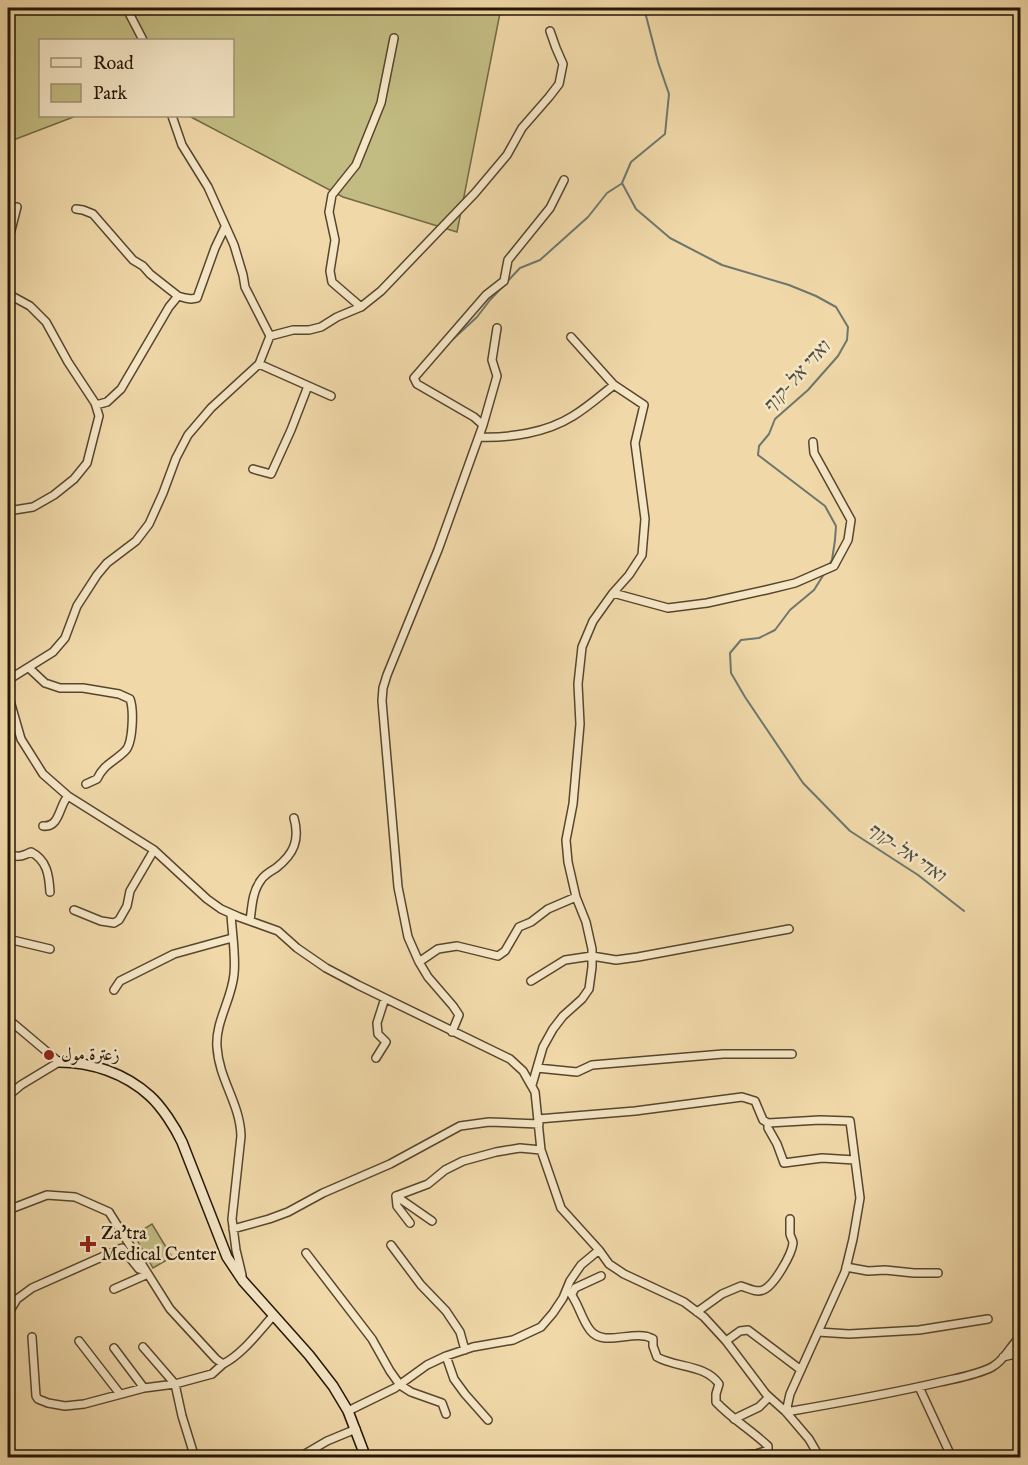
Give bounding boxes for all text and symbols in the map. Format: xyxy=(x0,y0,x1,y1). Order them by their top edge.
legend xyxy=(39,39,234,117)
text: Road xyxy=(93,53,134,76)
text: Park xyxy=(93,83,128,106)
water label: ואדי אל-קוף xyxy=(758,334,837,419)
water label: ואדי אל-קוף xyxy=(862,818,951,889)
place label: زعترة مول xyxy=(61,1044,120,1067)
marker: زعترة مول xyxy=(42,1048,56,1062)
place label: Za'tra Medical Center xyxy=(101,1223,217,1267)
marker: Za'tra Medical Center xyxy=(79,1235,97,1253)

